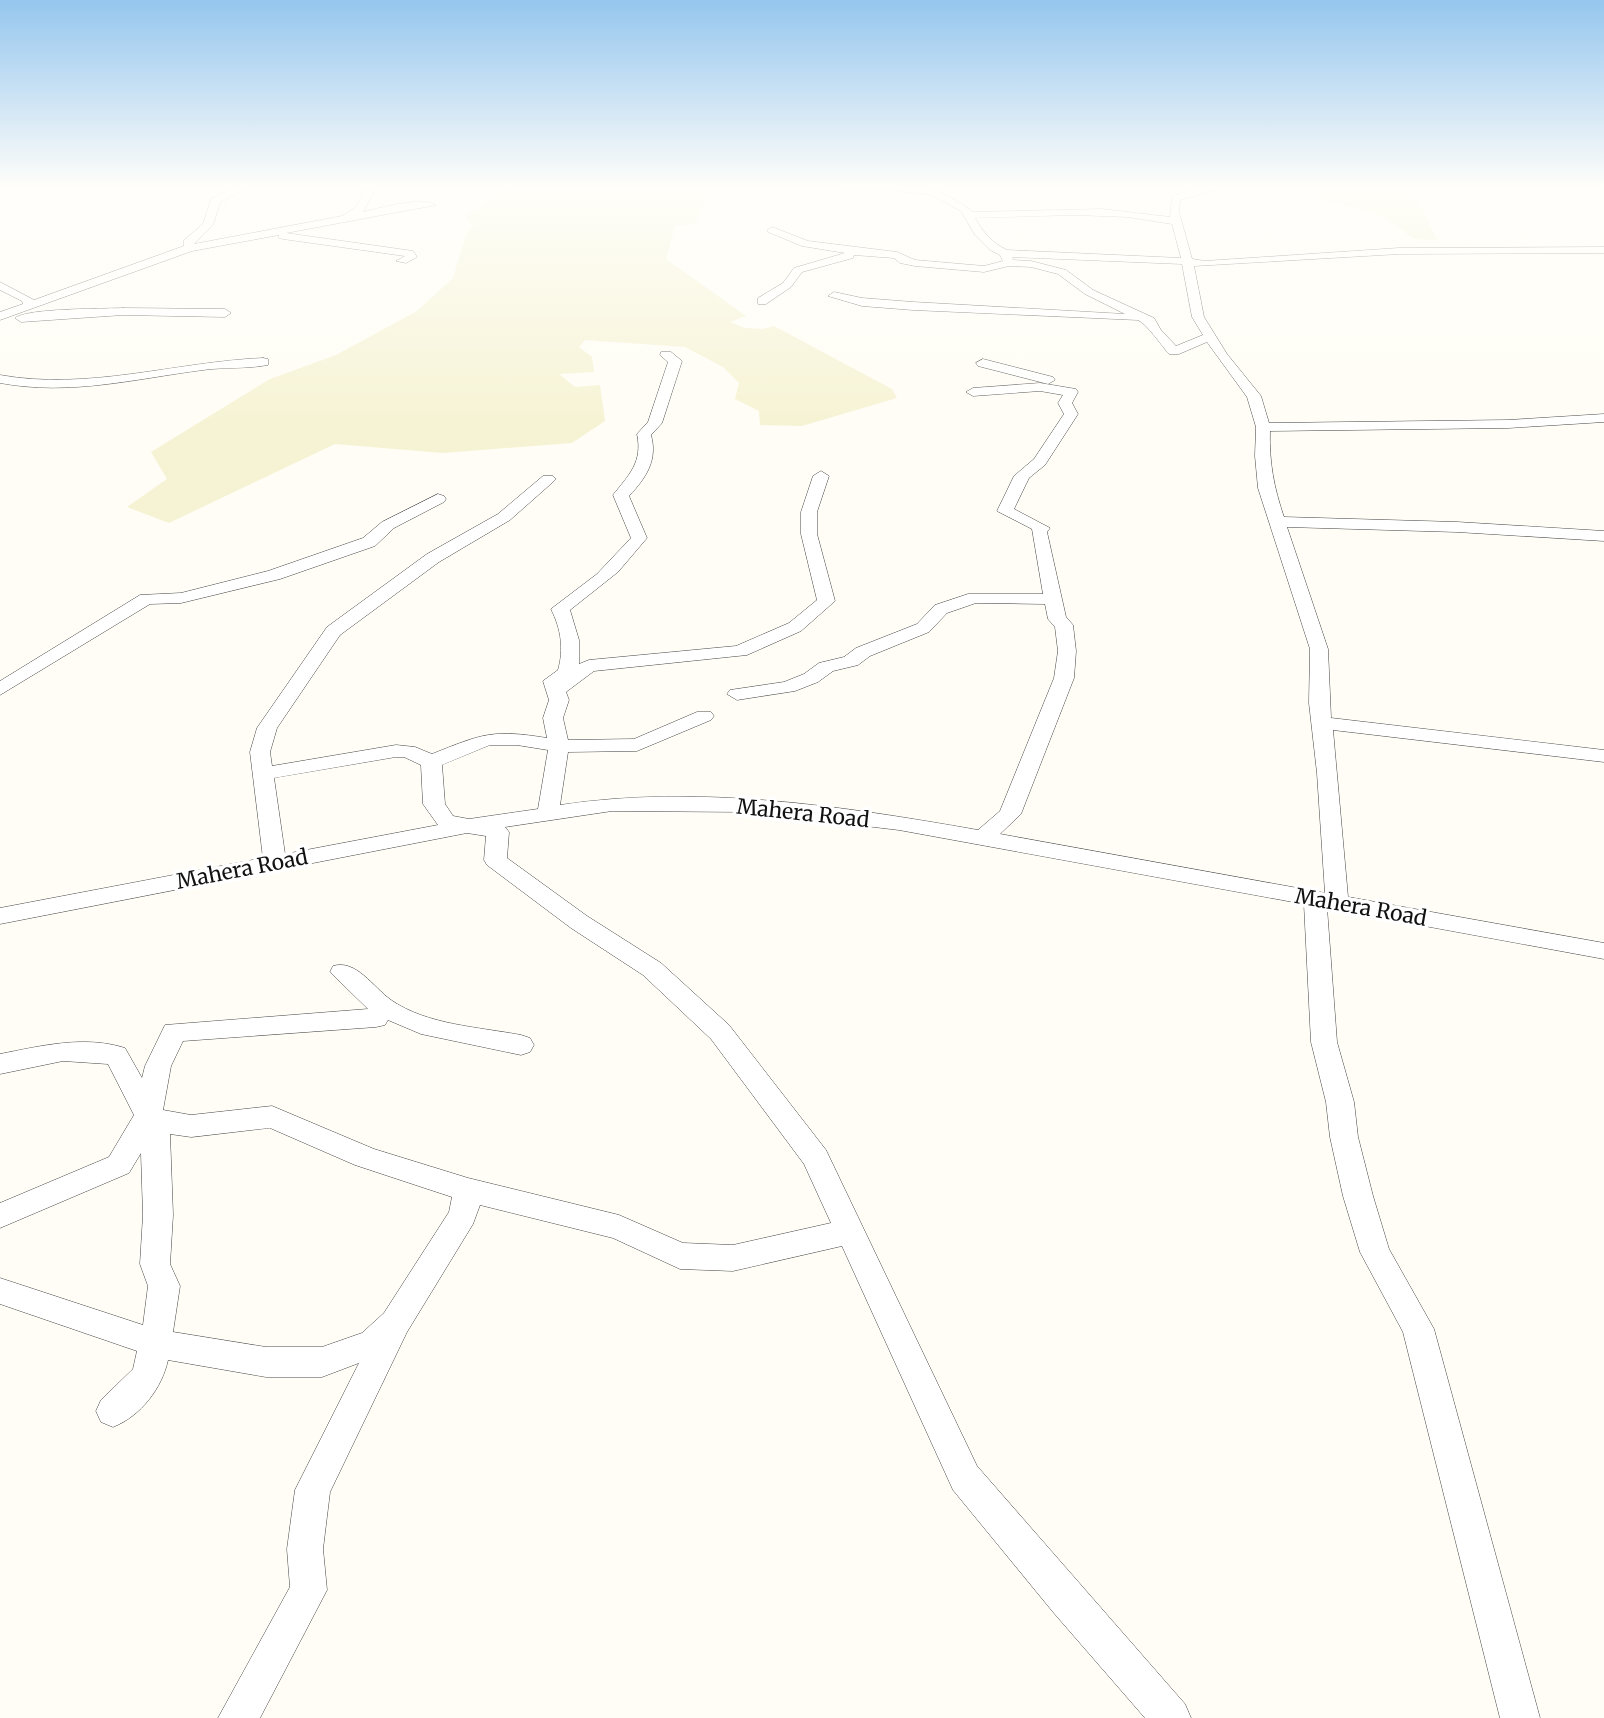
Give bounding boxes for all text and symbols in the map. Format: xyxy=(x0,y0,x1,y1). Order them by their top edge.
street label: Mahera Road xyxy=(735,793,871,833)
street label: Mahera Road xyxy=(174,843,310,895)
street label: Mahera Road xyxy=(1293,882,1429,932)

